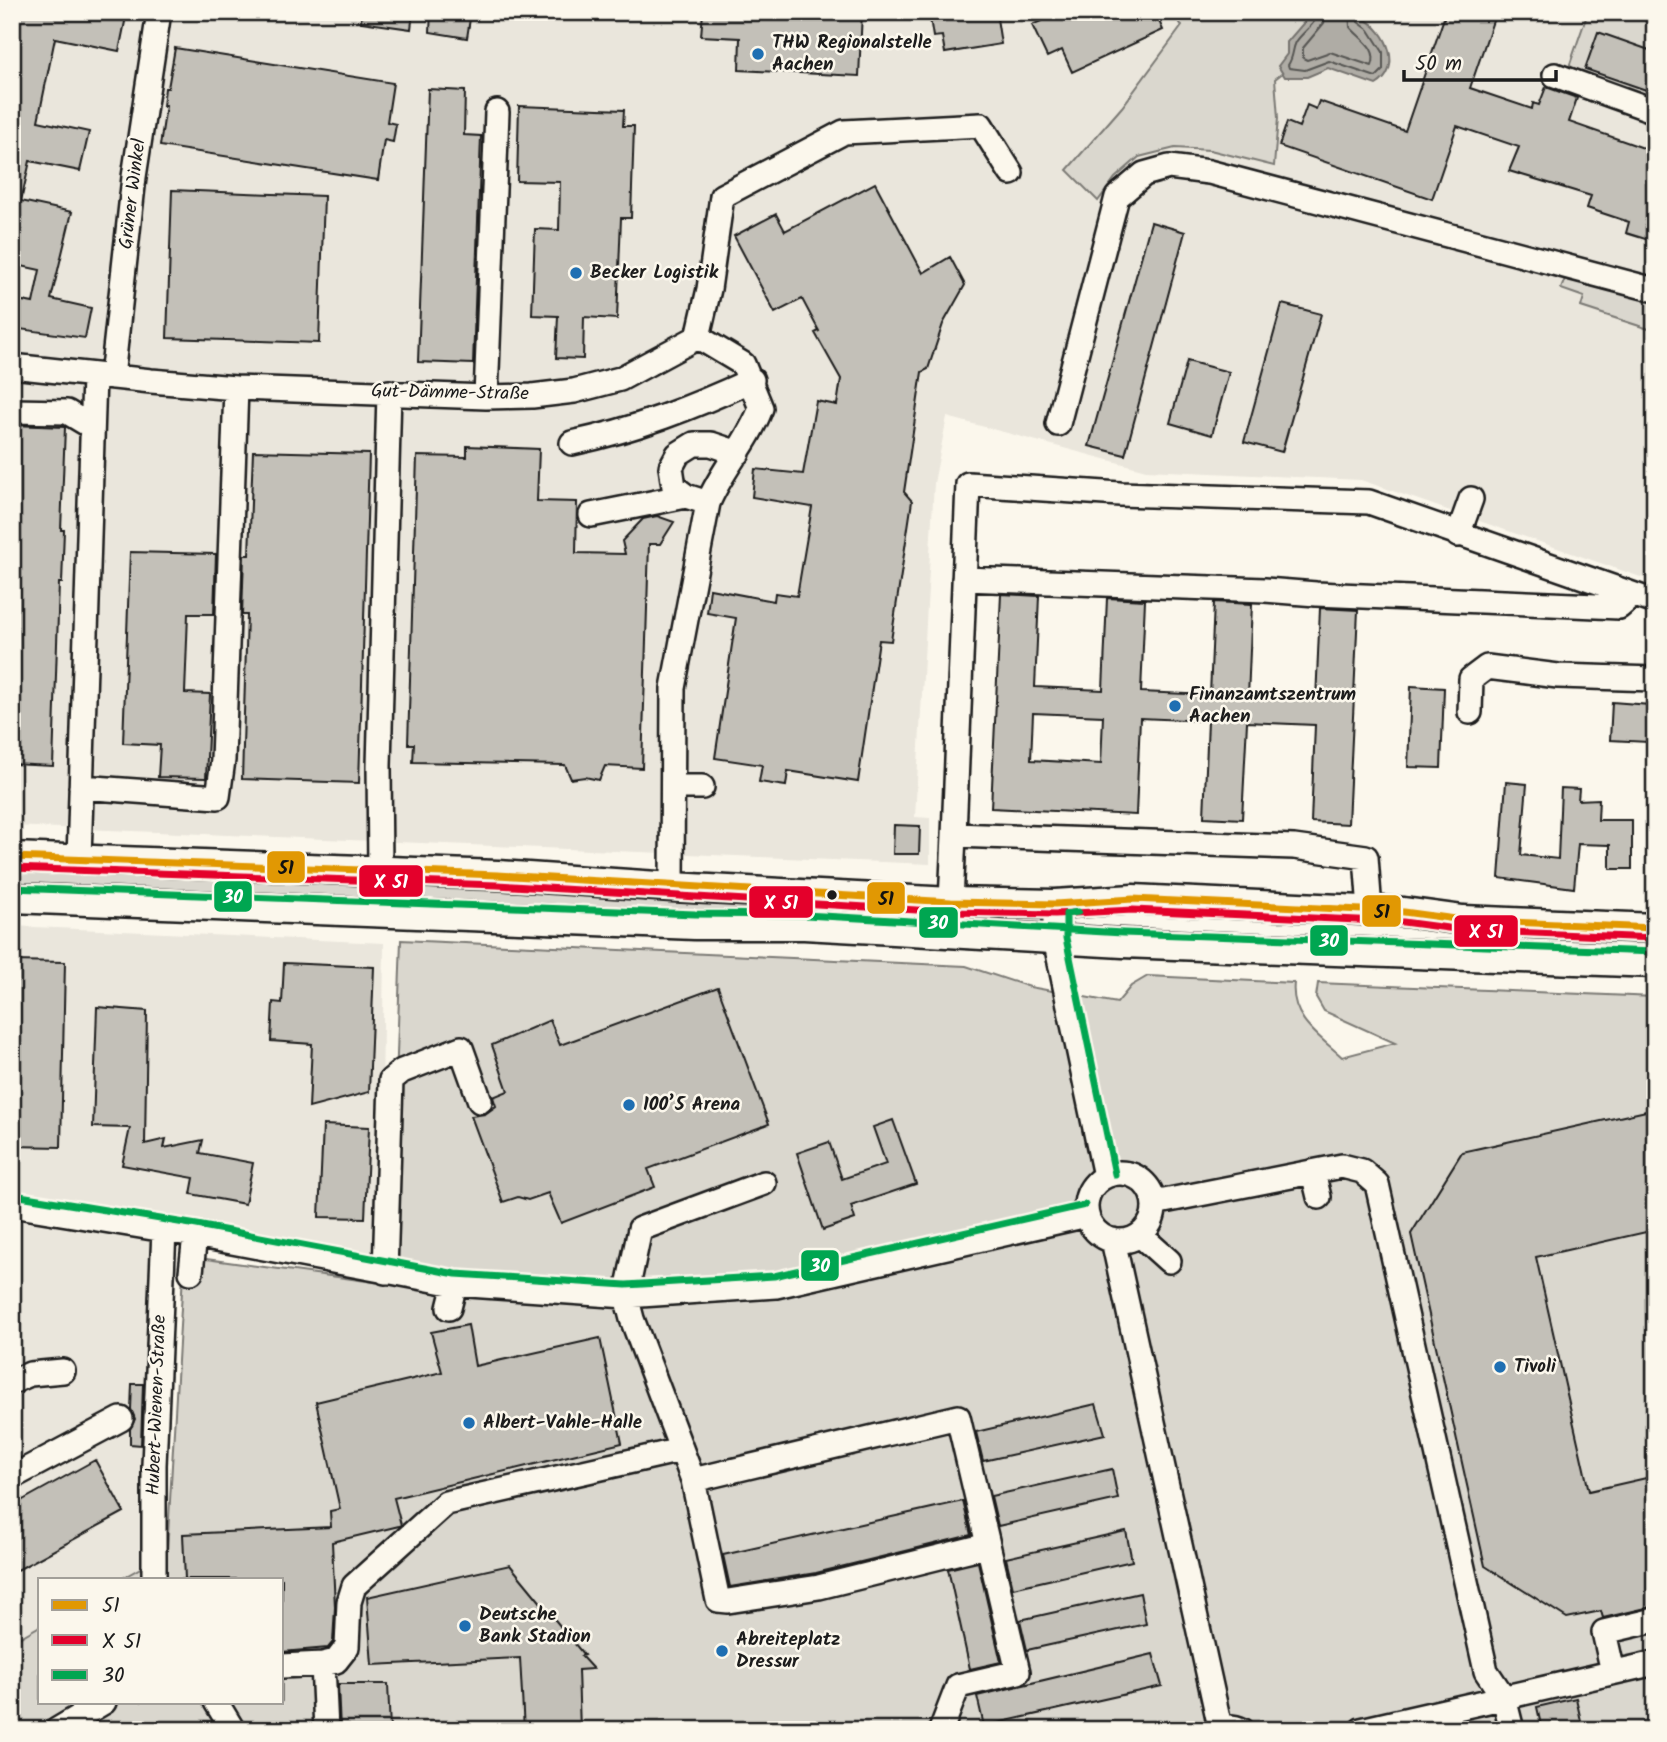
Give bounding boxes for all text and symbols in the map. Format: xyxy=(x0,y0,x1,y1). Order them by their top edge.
place label: THW Regionalstelle Aachen xyxy=(772,28,932,80)
scale bar xyxy=(1404,38,1557,82)
marker: THW Regionalstelle Aachen xyxy=(750,46,766,62)
text: 50 m xyxy=(1415,48,1462,81)
street label: Grüner Winkel xyxy=(111,137,155,251)
place label: Becker Logistik xyxy=(590,258,719,288)
marker: Becker Logistik xyxy=(568,265,584,281)
street label: Gut-Dämme-Straße xyxy=(371,377,530,409)
place label: Finanzamtszentrum Aachen xyxy=(1189,680,1356,732)
marker: Finanzamtszentrum Aachen xyxy=(1167,698,1183,714)
line badge: 51 xyxy=(266,850,306,884)
text: 51 xyxy=(277,854,294,884)
line badge: X 51 xyxy=(358,864,424,898)
text: X 51 xyxy=(373,868,408,898)
line badge: 30 xyxy=(213,880,253,913)
line badge: 51 xyxy=(866,881,906,915)
text: 30 xyxy=(222,883,243,913)
line badge: X 51 xyxy=(748,885,814,919)
text: 51 xyxy=(877,885,894,915)
unlabelled marker xyxy=(825,888,839,902)
text: X 51 xyxy=(763,889,798,919)
line badge: 51 xyxy=(1361,894,1402,928)
text: 51 xyxy=(1373,898,1390,928)
line badge: 30 xyxy=(918,906,959,939)
text: 30 xyxy=(927,909,948,939)
line badge: X 51 xyxy=(1453,914,1519,948)
text: X 51 xyxy=(1468,918,1503,948)
line badge: 30 xyxy=(1309,924,1349,957)
text: 30 xyxy=(1318,927,1339,957)
place label: 100’5 Arena xyxy=(643,1090,740,1120)
marker: 100’5 Arena xyxy=(621,1097,637,1113)
line badge: 30 xyxy=(800,1249,840,1282)
text: 30 xyxy=(809,1252,830,1282)
street label: Hubert-Wienen-Straße xyxy=(139,1314,175,1496)
place label: Tivoli xyxy=(1514,1352,1557,1382)
marker: Tivoli xyxy=(1492,1359,1508,1375)
place label: Albert-Vahle-Halle xyxy=(483,1408,642,1438)
marker: Albert-Vahle-Halle xyxy=(461,1415,477,1431)
legend xyxy=(38,1578,284,1704)
text: 51 xyxy=(102,1590,120,1623)
place label: Deutsche Bank Stadion xyxy=(479,1600,591,1652)
marker: Deutsche Bank Stadion xyxy=(457,1618,473,1634)
place label: Abreiteplatz Dressur xyxy=(736,1625,840,1677)
text: X 51 xyxy=(102,1626,141,1659)
marker: Abreiteplatz Dressur xyxy=(714,1643,730,1659)
text: 30 xyxy=(102,1660,125,1693)

